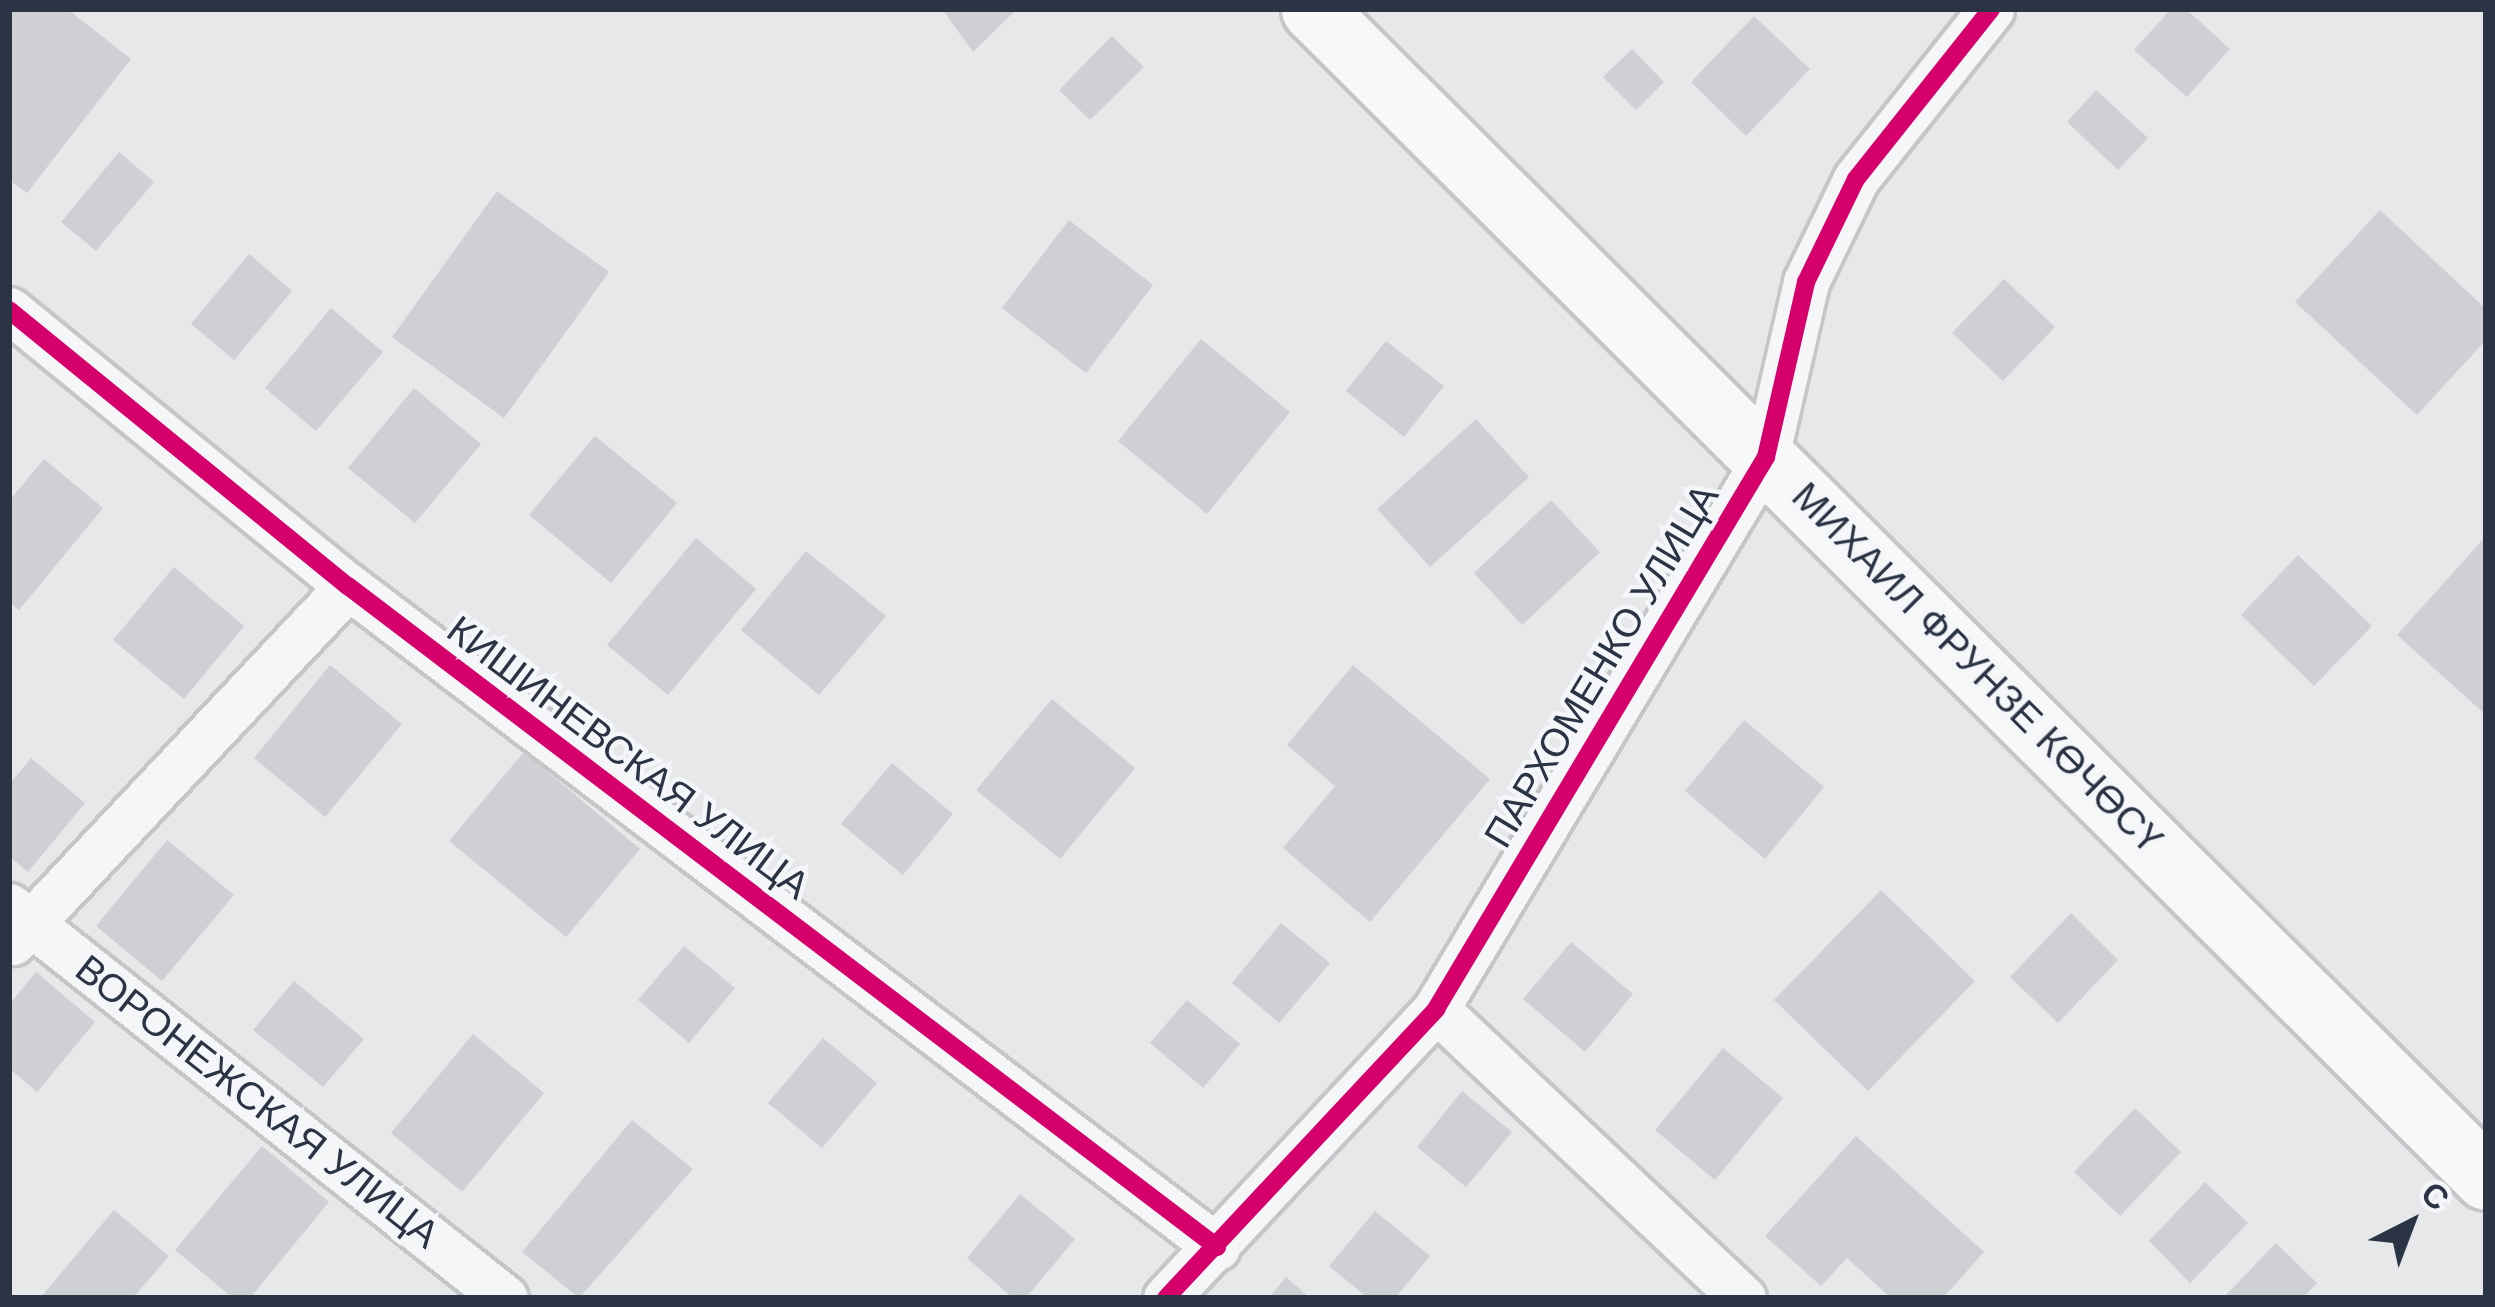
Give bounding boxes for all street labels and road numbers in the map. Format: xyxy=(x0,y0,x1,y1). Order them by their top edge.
street label: МИХАИЛ ФРУНЗЕ КӨЧӨСҮ xyxy=(1782,473,2172,863)
street label: ПАРХОМЕНКО УЛИЦА xyxy=(1475,476,1729,856)
street label: КИШИНЕВСКАЯ УЛИЦА xyxy=(438,607,818,909)
street label: ВОРОНЕЖСКАЯ УЛИЦА xyxy=(66,946,448,1258)

